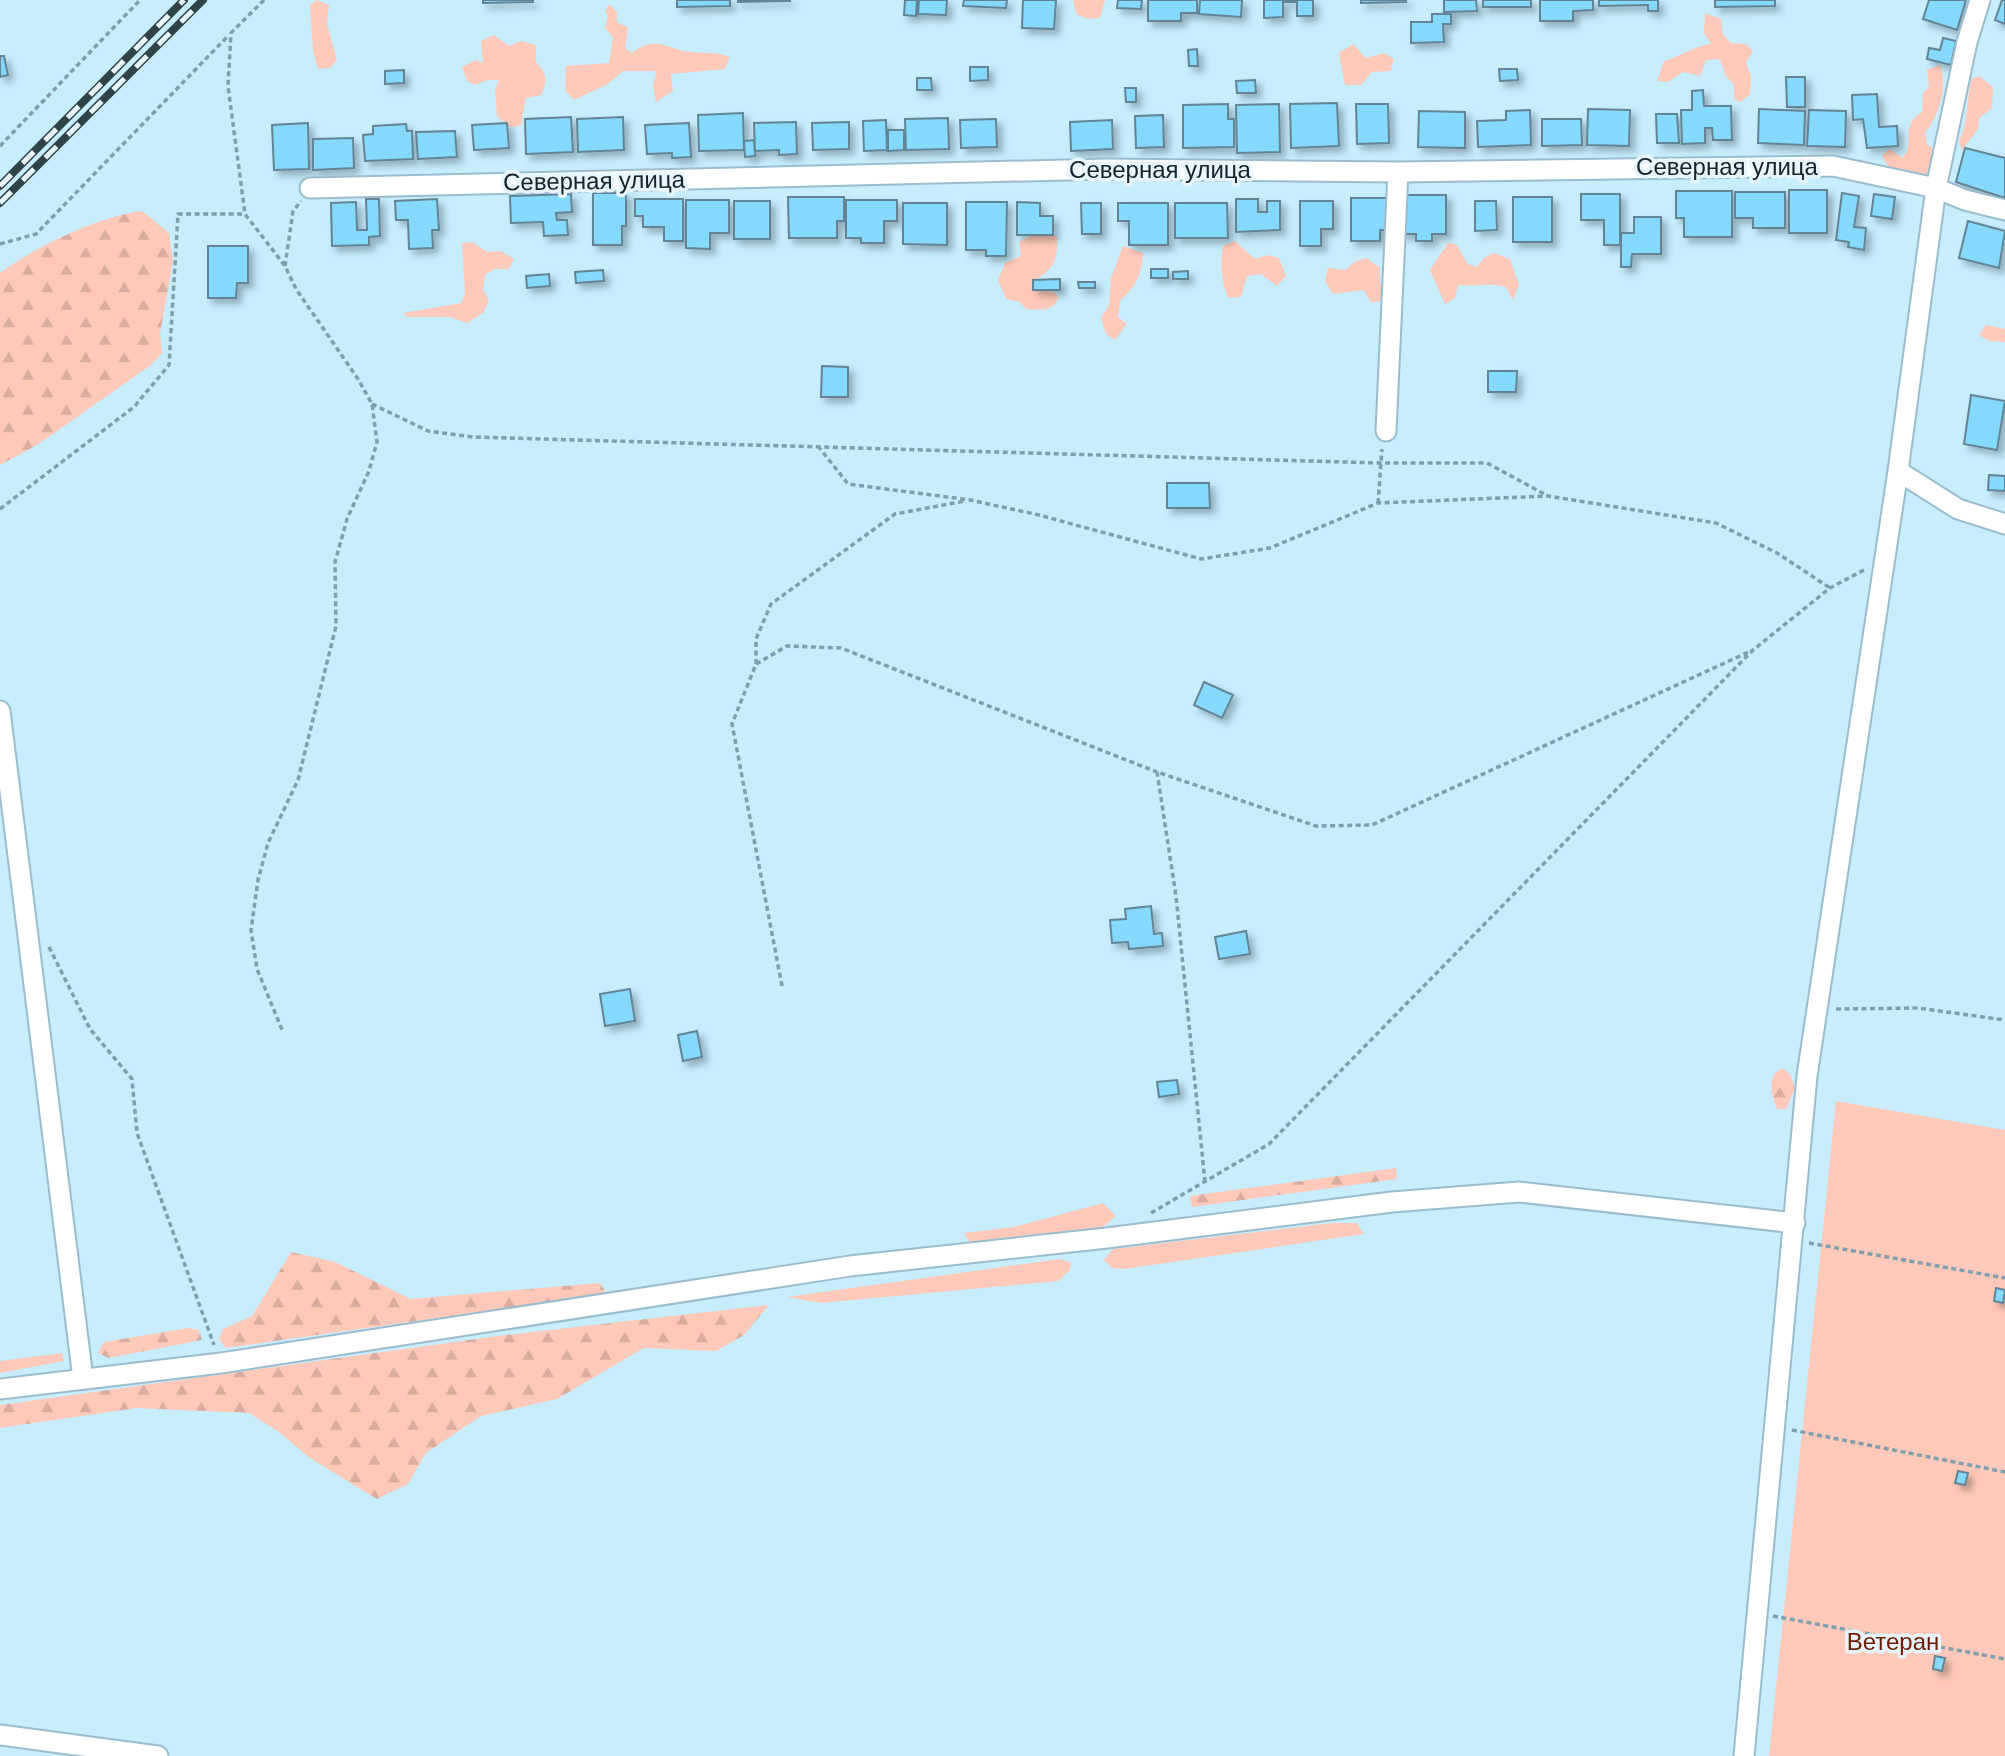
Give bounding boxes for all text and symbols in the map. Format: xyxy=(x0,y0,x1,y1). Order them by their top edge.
street label: Северная улица xyxy=(1636,151,1819,182)
street label: Северная улица xyxy=(1069,154,1252,185)
street label: Северная улица xyxy=(503,163,686,198)
park label: Ветеран xyxy=(1847,1626,1939,1657)

